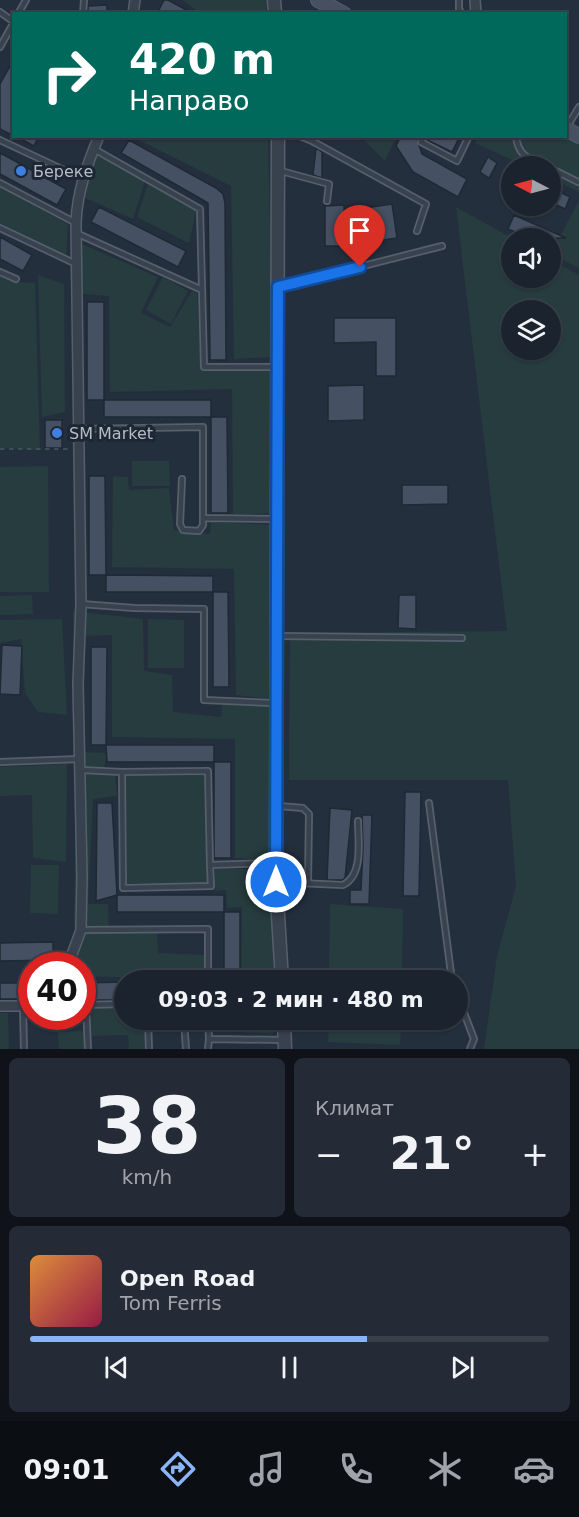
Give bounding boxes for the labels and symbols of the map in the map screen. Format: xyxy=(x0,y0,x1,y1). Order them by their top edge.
north arrow xyxy=(501,156,561,216)
place label: Береке xyxy=(33,162,93,181)
marker: Береке xyxy=(14,164,28,178)
pin xyxy=(334,205,385,267)
place label: SM Market xyxy=(69,424,153,443)
marker: SM Market xyxy=(50,426,64,440)
position arrow xyxy=(244,850,308,914)
speed limit sign: 40 xyxy=(18,952,96,1030)

